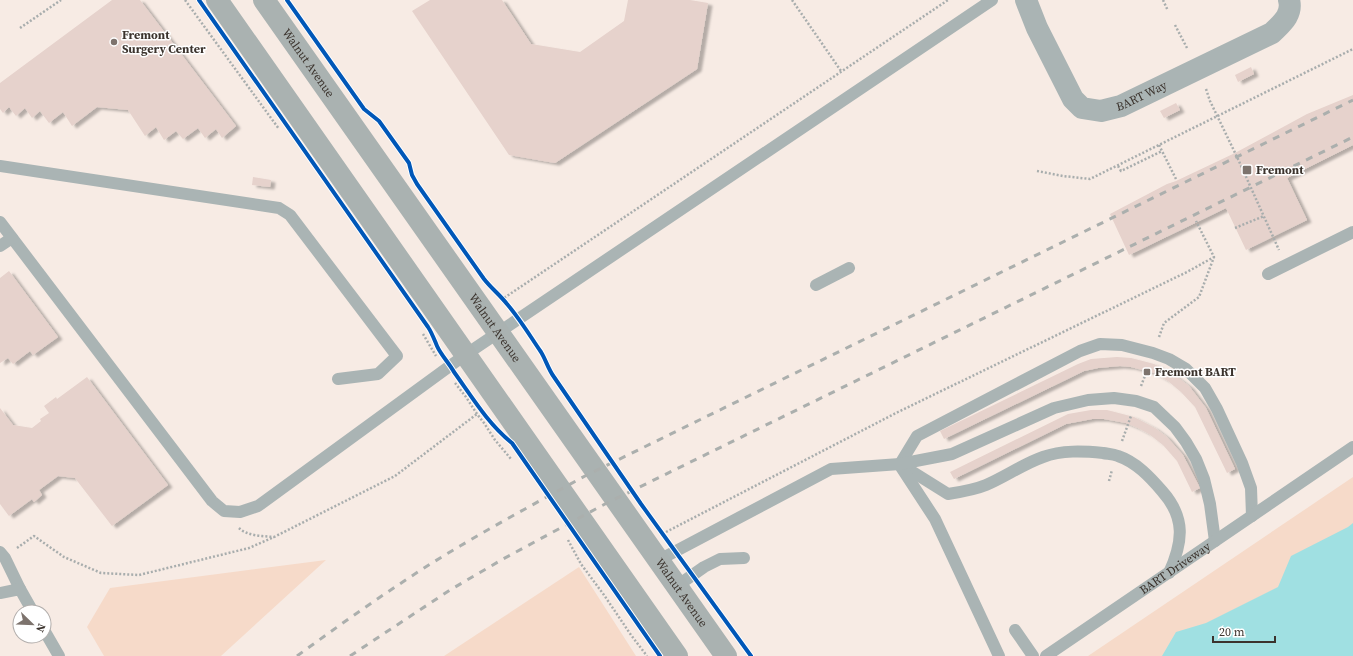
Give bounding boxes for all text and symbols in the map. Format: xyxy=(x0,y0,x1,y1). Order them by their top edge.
street label: Walnut Avenue xyxy=(279,25,338,101)
place label: Fremont Surgery Center xyxy=(122,27,206,57)
marker: Fremont Surgery Center xyxy=(109,37,119,47)
street label: BART Way xyxy=(1115,77,1170,115)
place label: Fremont xyxy=(1256,162,1304,178)
marker: Fremont xyxy=(1241,164,1253,176)
street label: Walnut Avenue xyxy=(465,290,525,365)
place label: Fremont BART xyxy=(1155,364,1236,380)
marker: Fremont BART xyxy=(1142,367,1152,377)
street label: BART Driveway xyxy=(1136,538,1214,598)
street label: Walnut Avenue xyxy=(652,555,711,630)
north arrow xyxy=(12,604,52,644)
scale bar xyxy=(1213,618,1275,644)
text: N xyxy=(32,621,49,634)
text: 20 m xyxy=(1219,624,1245,640)

